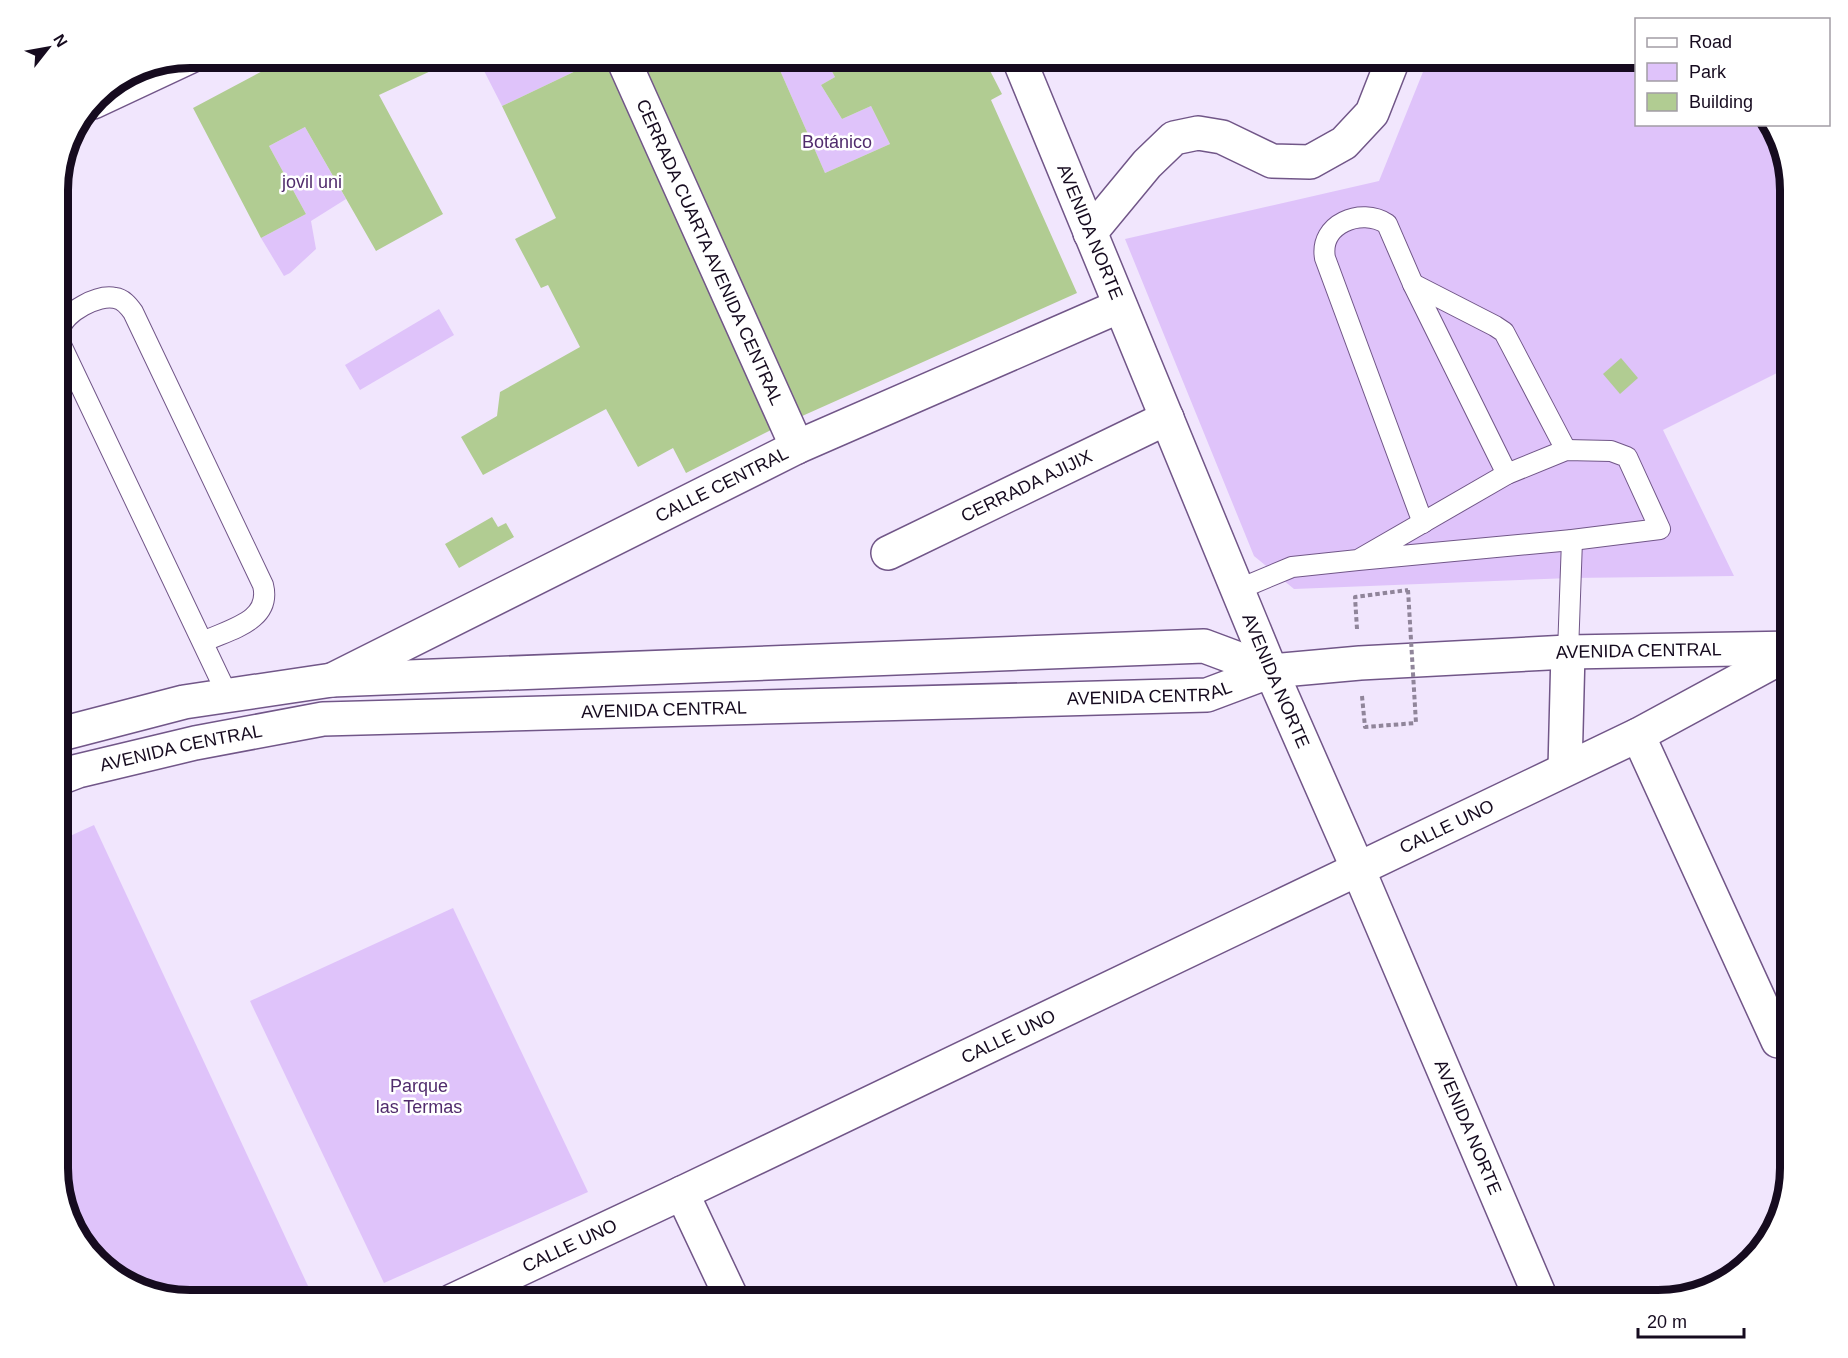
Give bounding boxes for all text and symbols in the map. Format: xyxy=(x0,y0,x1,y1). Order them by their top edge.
north arrow xyxy=(18,18,78,78)
legend xyxy=(1635,18,1830,126)
text: N xyxy=(50,31,71,50)
text: Road xyxy=(1689,32,1732,52)
text: Park xyxy=(1689,62,1727,82)
text: Building xyxy=(1689,92,1753,112)
street label: CERRADA CUARTA AVENIDA CENTRAL xyxy=(632,96,787,408)
park label: Botánico xyxy=(802,132,872,152)
street label: AVENIDA NORTE xyxy=(1053,161,1127,302)
park label: jovil uni xyxy=(281,172,342,192)
street label: CALLE CENTRAL xyxy=(652,443,792,526)
street label: CERRADA AJIJIX xyxy=(958,446,1095,526)
street label: AVENIDA NORTE xyxy=(1238,610,1314,751)
street label: AVENIDA CENTRAL xyxy=(1555,639,1722,663)
street label: AVENIDA CENTRAL xyxy=(1067,677,1234,709)
street label: AVENIDA CENTRAL xyxy=(581,697,747,722)
street label: AVENIDA CENTRAL xyxy=(98,721,264,775)
street label: CALLE UNO xyxy=(1396,796,1497,858)
street label: CALLE UNO xyxy=(958,1006,1059,1068)
street label: AVENIDA NORTE xyxy=(1430,1057,1505,1198)
park label: Parque las Termas xyxy=(376,1076,462,1117)
street label: CALLE UNO xyxy=(519,1215,620,1276)
scale bar xyxy=(1638,1301,1744,1339)
text: 20 m xyxy=(1647,1312,1687,1332)

